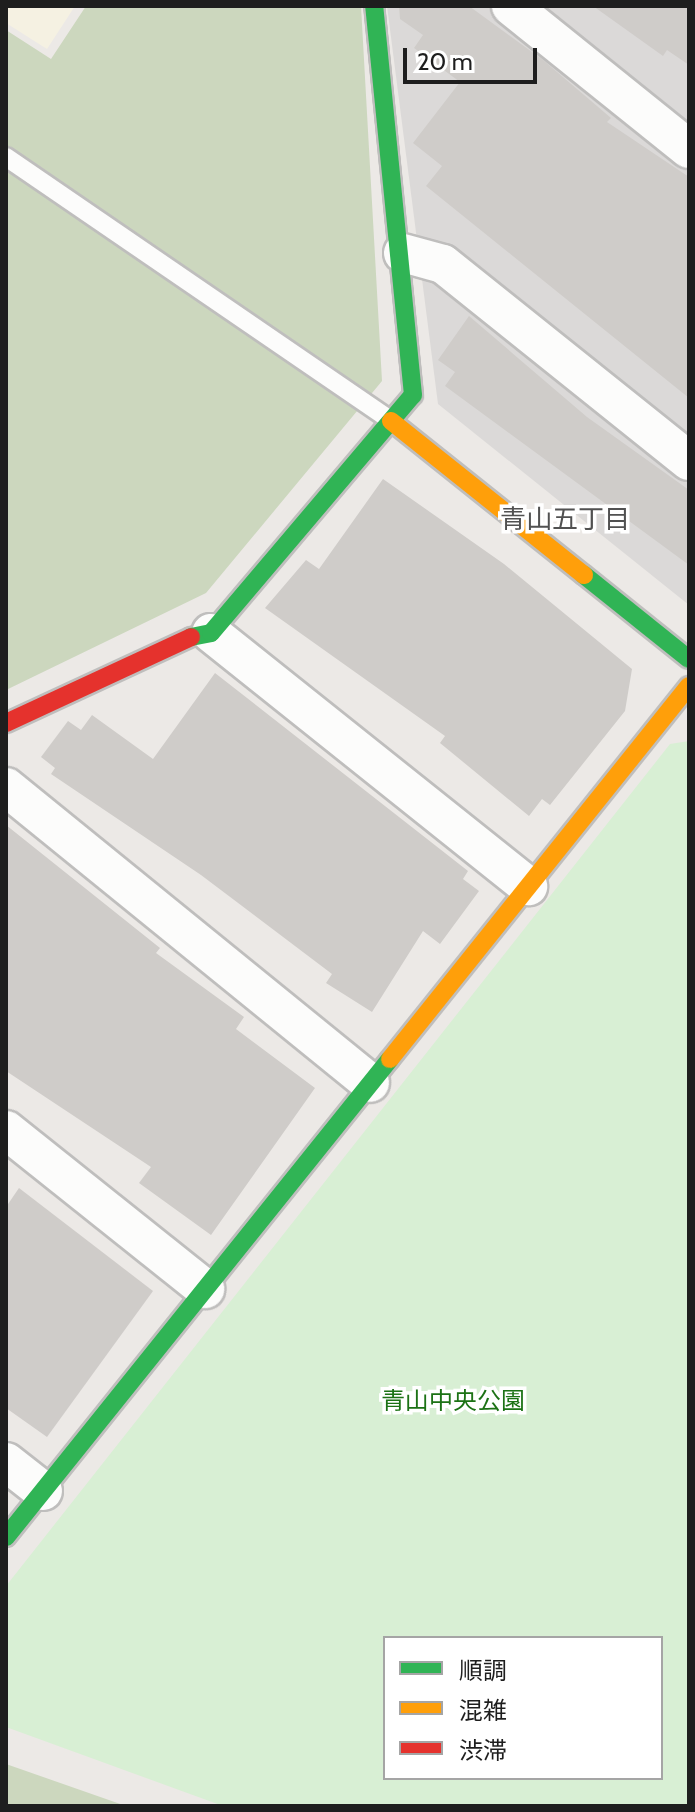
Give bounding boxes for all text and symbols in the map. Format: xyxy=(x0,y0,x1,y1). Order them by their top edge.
scale bar xyxy=(407,32,541,82)
text: 20 m xyxy=(417,47,473,76)
district label: 青山五丁目 xyxy=(500,504,630,536)
park label: 青山中央公園 xyxy=(381,1387,525,1415)
legend xyxy=(383,1636,663,1780)
text: 順調 xyxy=(459,1656,507,1685)
text: 混雑 xyxy=(459,1696,507,1725)
text: 渋滞 xyxy=(459,1736,507,1765)

